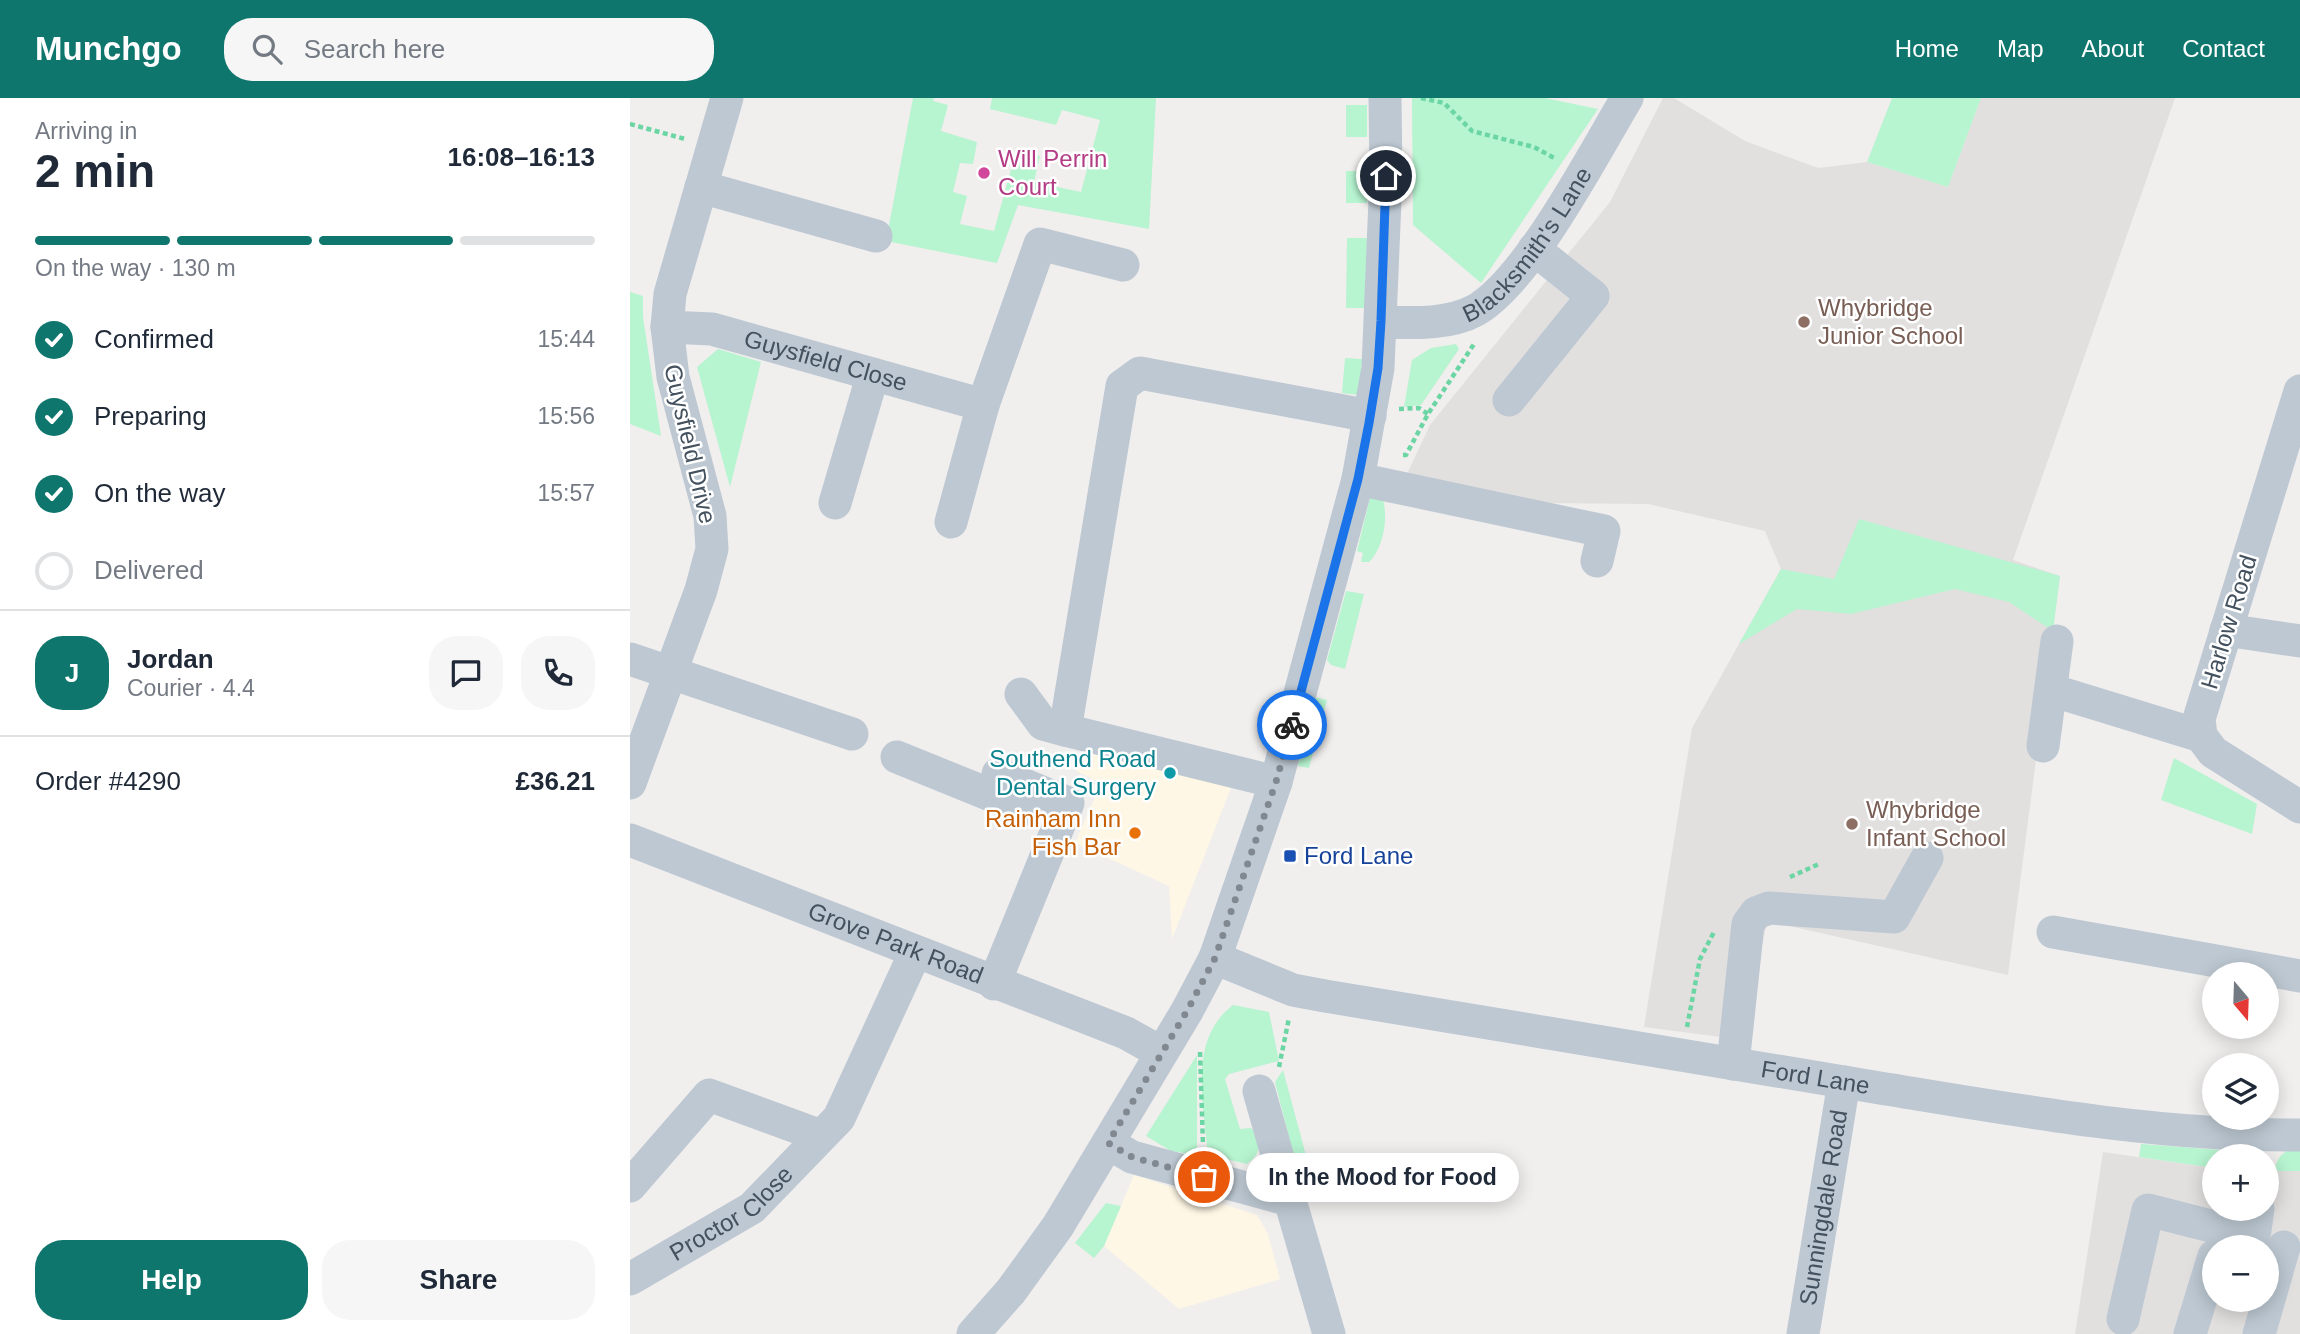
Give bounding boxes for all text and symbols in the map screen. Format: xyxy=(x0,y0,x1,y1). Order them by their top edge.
search box xyxy=(224,18,714,81)
text: Munchgo xyxy=(35,30,182,67)
icon: search xyxy=(248,30,286,68)
text: Search here xyxy=(304,34,445,64)
text: Home xyxy=(1895,35,1959,62)
text: Map xyxy=(1997,35,2044,62)
text: About xyxy=(2082,35,2144,62)
text: Contact xyxy=(2182,35,2265,62)
text: Arriving in xyxy=(35,118,137,144)
text: 16:08–16:13 xyxy=(448,142,595,172)
text: 2 min xyxy=(35,145,155,197)
place label: Will Perrin Court xyxy=(998,145,1107,200)
pin xyxy=(1356,146,1416,206)
icon: home xyxy=(1367,157,1405,195)
street label: Blacksmith's Lane xyxy=(1458,162,1597,328)
marker: Will Perrin Court xyxy=(976,165,992,181)
text: On the way · 130 m xyxy=(35,255,236,281)
place label: Whybridge Junior School xyxy=(1818,294,1963,349)
marker: Whybridge Junior School xyxy=(1796,314,1812,330)
icon: check xyxy=(35,321,73,359)
text: Confirmed xyxy=(94,324,214,354)
street label: Guysfield Close xyxy=(741,325,910,396)
text: 15:44 xyxy=(537,326,595,352)
street label: Guysfield Drive xyxy=(659,362,722,526)
icon: check xyxy=(35,398,73,436)
text: Preparing xyxy=(94,401,207,431)
text: 15:56 xyxy=(537,403,595,429)
icon: check xyxy=(35,475,73,513)
text: On the way xyxy=(94,478,226,508)
text: 15:57 xyxy=(537,480,595,506)
street label: Harlow Road xyxy=(2195,552,2262,692)
text: Delivered xyxy=(94,555,204,585)
button: chat xyxy=(429,636,503,710)
button: phone xyxy=(521,636,595,710)
text: Jordan xyxy=(127,644,214,674)
text: J xyxy=(65,658,79,688)
text: Courier · 4.4 xyxy=(127,675,255,701)
courier xyxy=(1257,690,1327,760)
icon: bike xyxy=(1273,706,1311,744)
place label: Southend Road Dental Surgery xyxy=(989,745,1156,800)
marker: Southend Road Dental Surgery xyxy=(1162,765,1178,781)
text: Order #4290 xyxy=(35,766,181,796)
text: £36.21 xyxy=(515,766,595,796)
place label: Whybridge Infant School xyxy=(1866,796,2006,851)
place label: Rainham Inn Fish Bar xyxy=(985,805,1121,860)
marker: Whybridge Infant School xyxy=(1844,816,1860,832)
marker: Rainham Inn Fish Bar xyxy=(1127,825,1143,841)
place label: Ford Lane xyxy=(1304,842,1413,869)
marker: Ford Lane xyxy=(1282,848,1298,864)
street label: Grove Park Road xyxy=(804,897,987,989)
north arrow xyxy=(2202,962,2278,1040)
map controls xyxy=(2202,962,2279,1312)
button: layers xyxy=(2202,1053,2279,1130)
street label: Ford Lane xyxy=(1759,1055,1872,1099)
street label: Sunningdale Road xyxy=(1794,1108,1852,1307)
button: + xyxy=(2202,1144,2279,1221)
pin xyxy=(1174,1147,1234,1207)
callout: In the Mood for Food xyxy=(1246,1152,1519,1202)
icon: bag xyxy=(1185,1158,1223,1196)
street label: Proctor Close xyxy=(665,1160,798,1266)
text: In the Mood for Food xyxy=(1268,1164,1497,1190)
button: − xyxy=(2202,1235,2279,1312)
button: Help xyxy=(35,1240,308,1320)
button: Share xyxy=(322,1240,595,1320)

